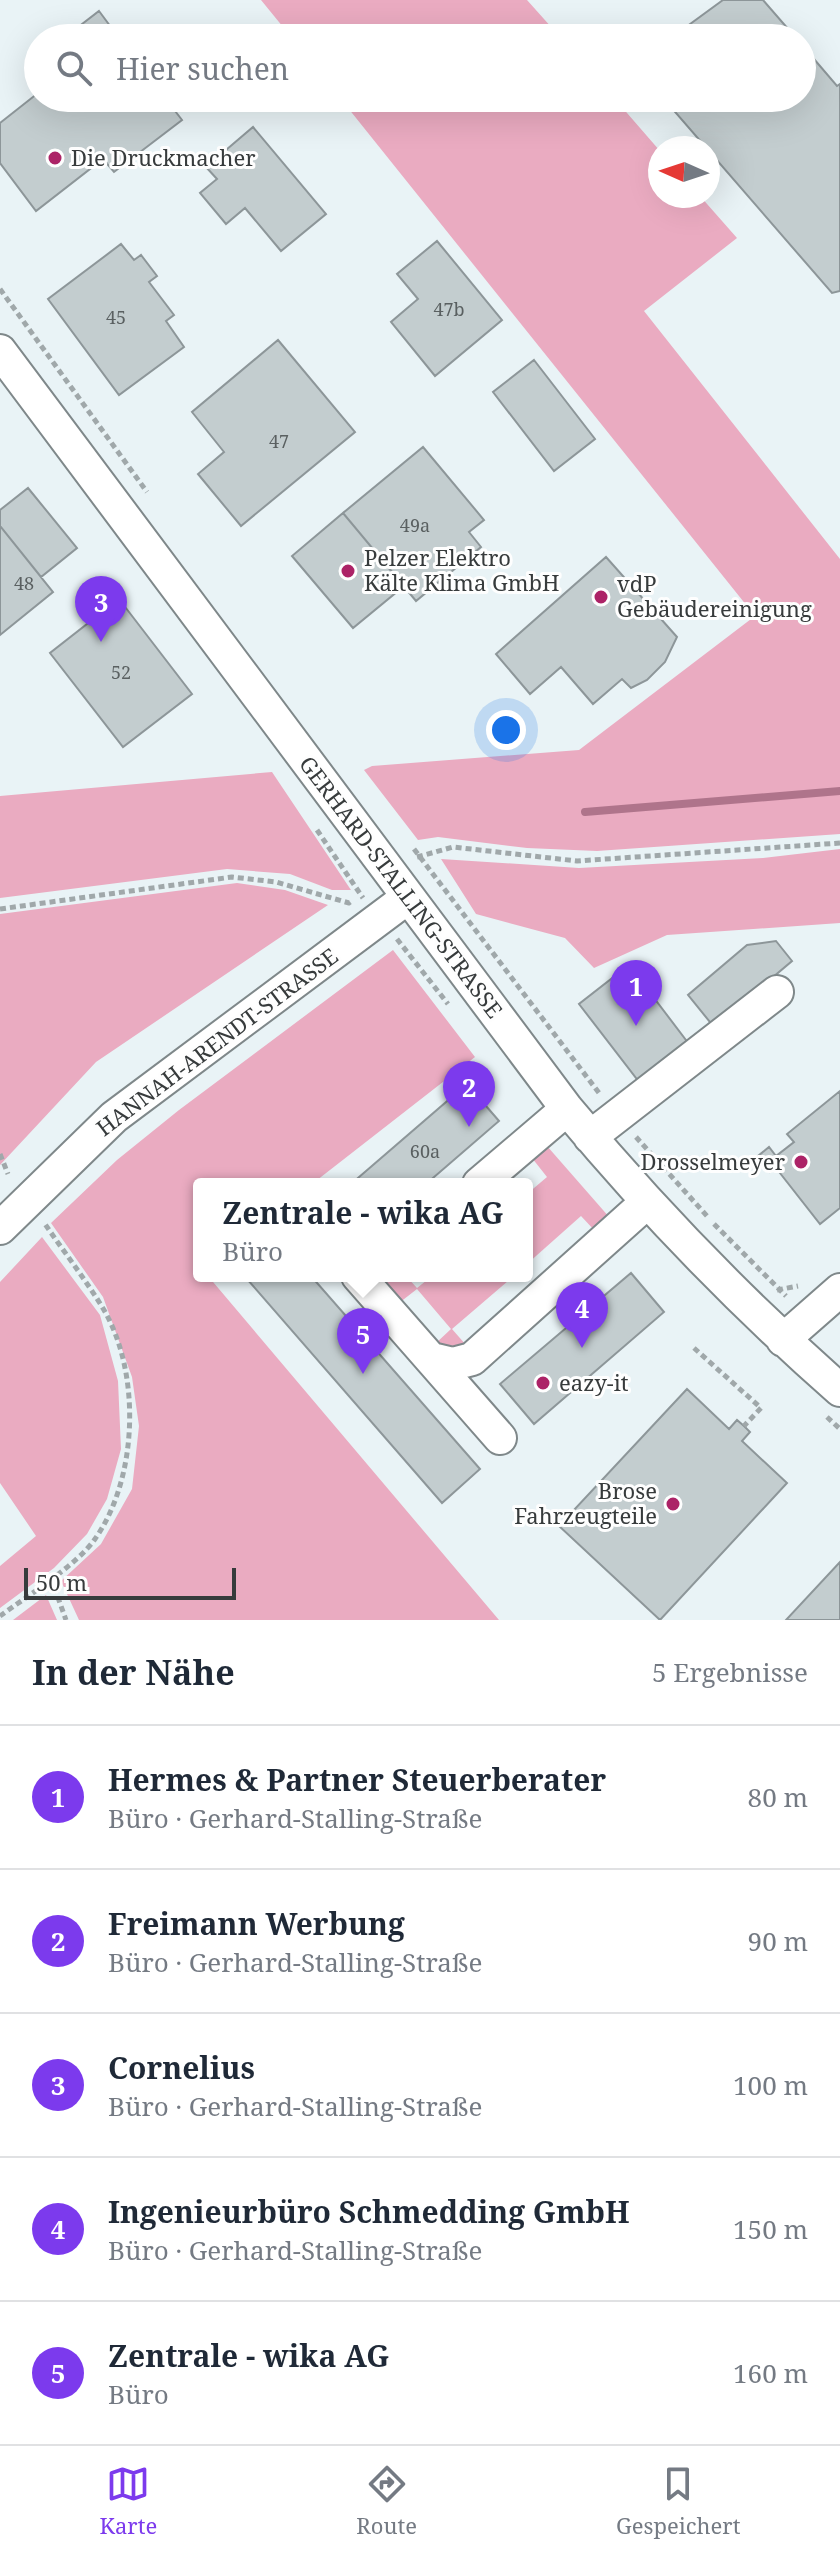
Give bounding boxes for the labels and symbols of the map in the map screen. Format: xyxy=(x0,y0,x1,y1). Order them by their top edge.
north arrow xyxy=(648,136,720,208)
place label: Die Druckmacher xyxy=(71,142,256,172)
marker: Die Druckmacher xyxy=(46,149,64,167)
house number: 47b xyxy=(433,297,465,321)
house number: 45 xyxy=(106,305,126,329)
house number: 47 xyxy=(269,429,289,453)
house number: 49a xyxy=(400,513,430,537)
place label: Pelzer Elektro Kälte Klima GmbH xyxy=(364,542,559,597)
marker: Pelzer Elektro Kälte Klima GmbH xyxy=(339,562,357,580)
place label: vdP Gebäudereinigung xyxy=(617,568,812,623)
house number: 48 xyxy=(14,571,34,595)
pin: 3 xyxy=(75,576,127,642)
marker: vdP Gebäudereinigung xyxy=(592,588,610,606)
house number: 52 xyxy=(111,660,131,684)
your location xyxy=(486,710,526,750)
street label: GERHARD-STALLING-STRASSE xyxy=(293,749,510,1023)
street label: HANNAH-ARENDT-STRASSE xyxy=(89,940,343,1142)
pin: 1 xyxy=(610,960,662,1026)
pin: 2 xyxy=(443,1061,495,1127)
house number: 60a xyxy=(410,1139,440,1163)
place label: Drosselmeyer xyxy=(640,1146,786,1176)
marker: Drosselmeyer xyxy=(792,1153,810,1171)
pin: 4 xyxy=(556,1282,608,1348)
pin: 5 xyxy=(337,1308,389,1374)
place label: eazy-it xyxy=(559,1367,629,1397)
marker: eazy-it xyxy=(534,1374,552,1392)
place label: Brose Fahrzeugteile xyxy=(514,1475,657,1530)
marker: Brose Fahrzeugteile xyxy=(664,1495,682,1513)
scale bar xyxy=(24,1564,236,1600)

